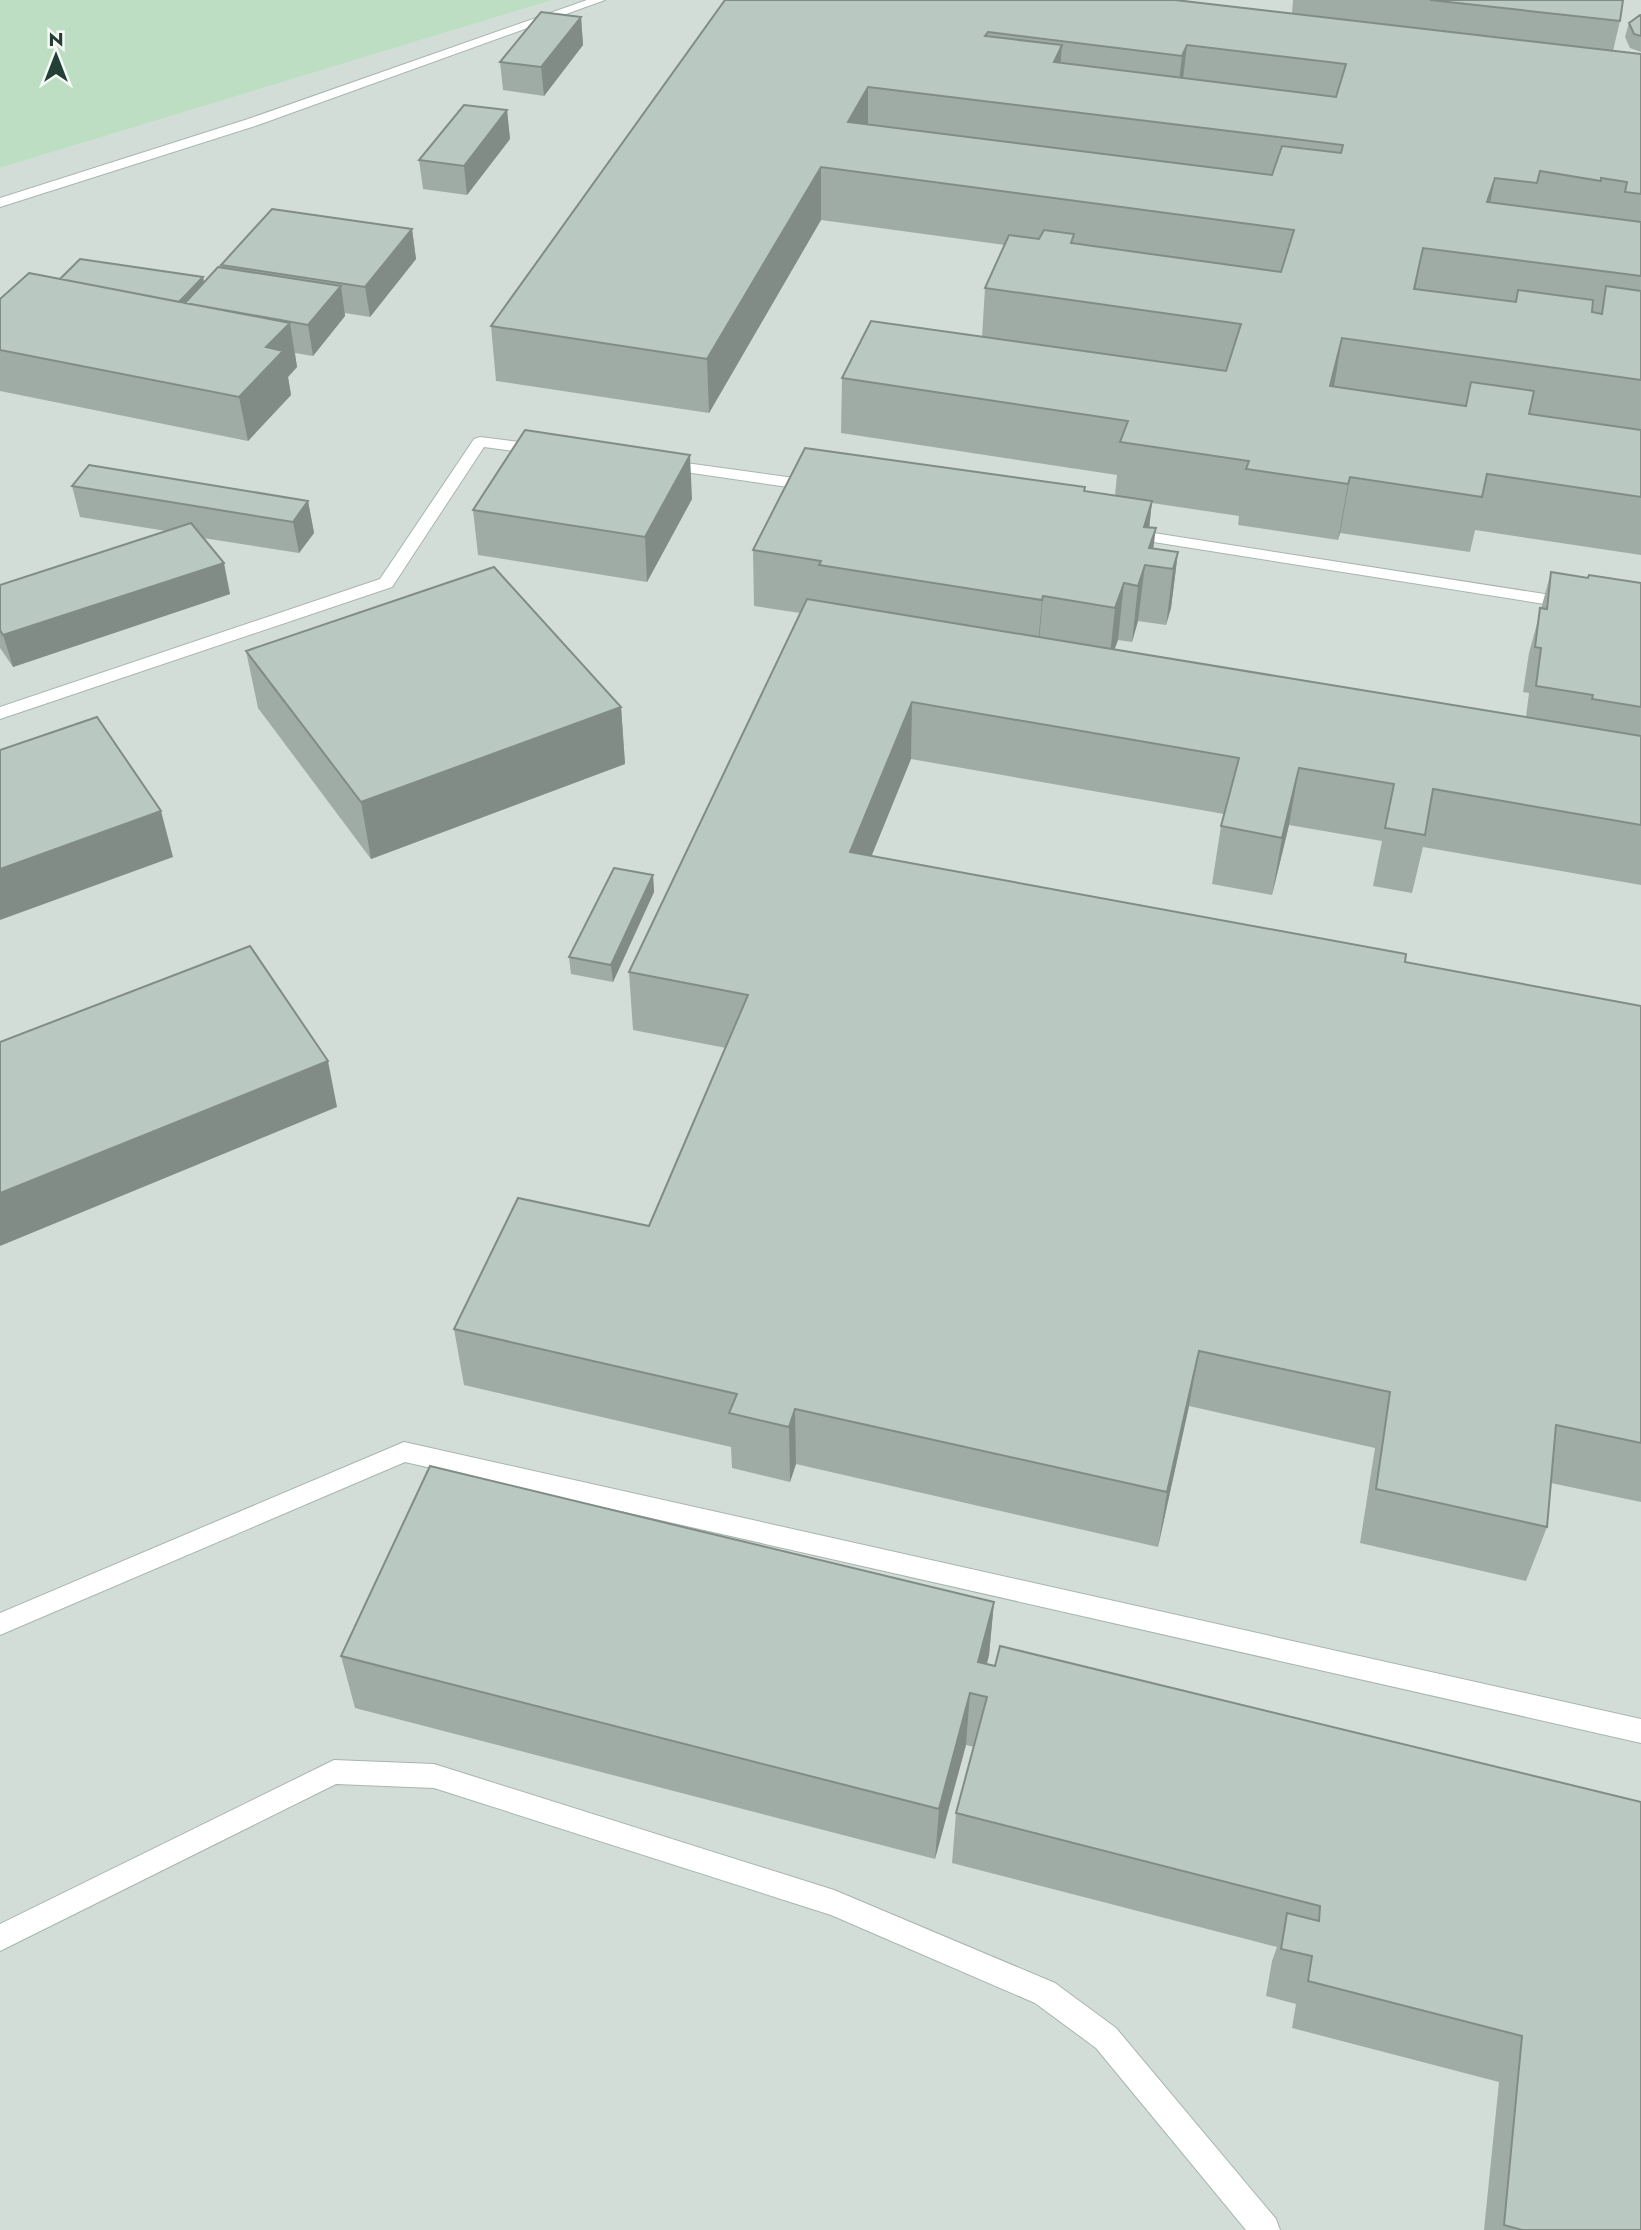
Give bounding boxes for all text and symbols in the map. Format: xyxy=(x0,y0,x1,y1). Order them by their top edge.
north arrow xyxy=(21,21,91,91)
text: N xyxy=(48,26,64,53)

